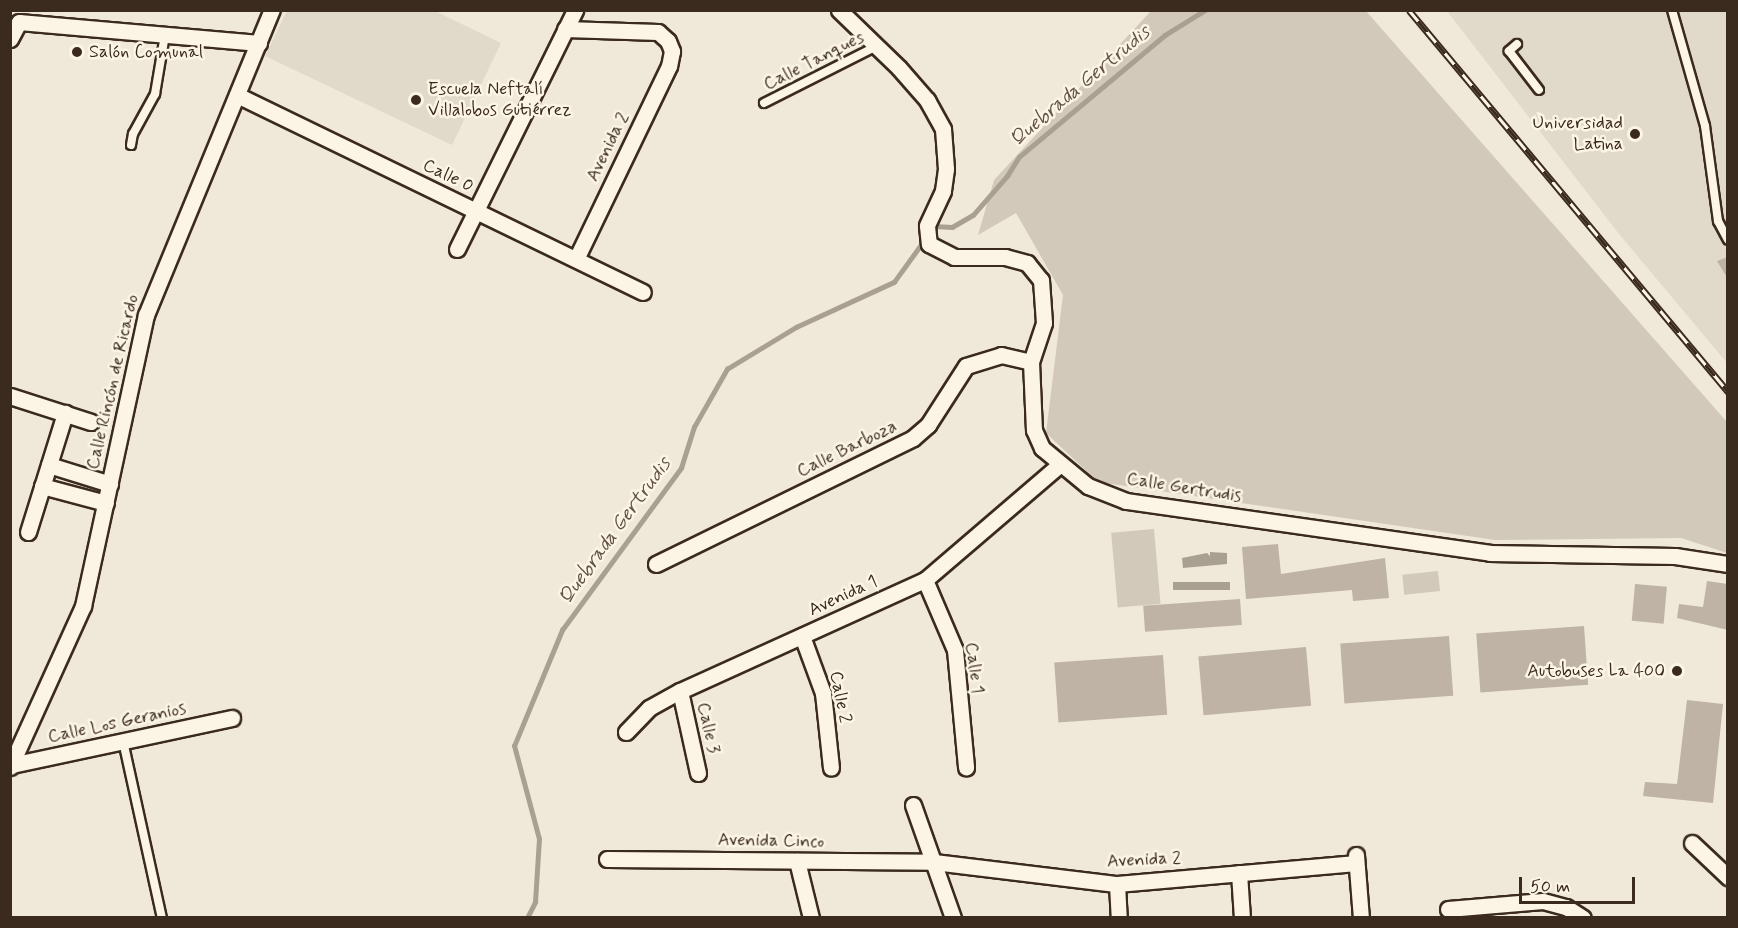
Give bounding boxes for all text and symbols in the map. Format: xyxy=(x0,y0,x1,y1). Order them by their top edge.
water label: Quebrada Gertrudis xyxy=(1008,23,1152,149)
street label: Calle Tanques xyxy=(763,28,865,94)
place label: Salón Comunal xyxy=(89,41,207,63)
marker: Salón Comunal xyxy=(70,45,84,59)
place label: Escuela Neftalí Villalobos Gutiérrez xyxy=(428,79,573,122)
marker: Escuela Neftalí Villalobos Gutiérrez xyxy=(409,93,423,107)
street label: Avenida 2 xyxy=(582,109,634,185)
place label: Universidad Latina xyxy=(1533,113,1623,156)
marker: Universidad Latina xyxy=(1628,127,1642,141)
street label: Calle 0 xyxy=(419,155,477,197)
street label: Calle Rincón de Ricardo xyxy=(83,295,143,469)
street label: Calle Barboza xyxy=(794,416,900,482)
water label: Quebrada Gertrudis xyxy=(556,456,674,606)
street label: Calle Gertrudis xyxy=(1126,468,1242,508)
street label: Avenida 1 xyxy=(805,571,881,621)
street label: Calle 1 xyxy=(960,641,988,695)
place label: Autobuses La 400 xyxy=(1527,660,1665,682)
marker: Autobuses La 400 xyxy=(1670,664,1684,678)
street label: Calle 2 xyxy=(824,669,856,725)
street label: Calle Los Geranios xyxy=(44,697,190,749)
street label: Calle 3 xyxy=(692,700,724,756)
street label: Avenida Cinco xyxy=(717,829,825,853)
street label: Avenida 2 xyxy=(1106,847,1182,873)
scale bar xyxy=(1522,865,1638,903)
text: 50 m xyxy=(1530,875,1570,899)

